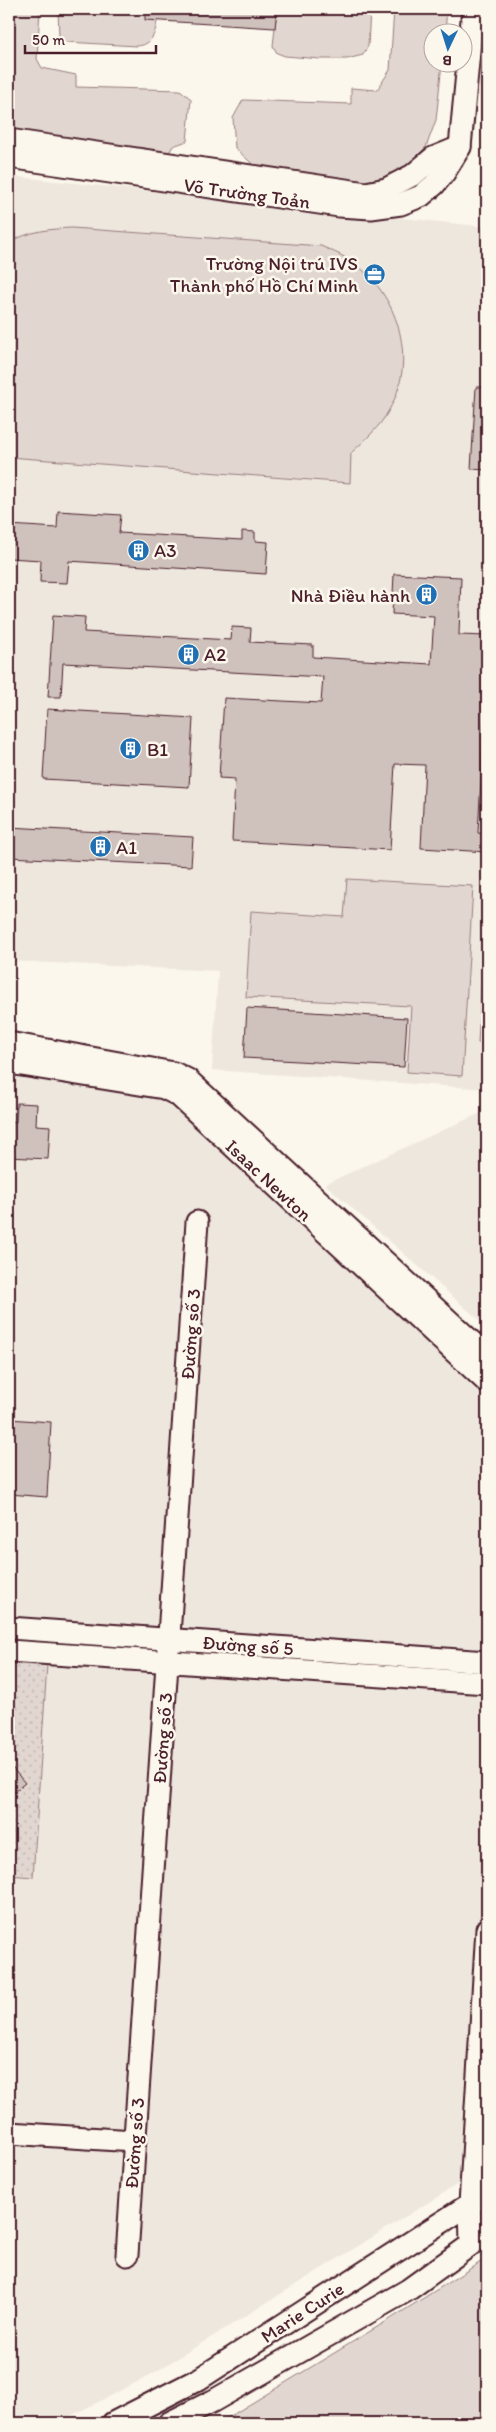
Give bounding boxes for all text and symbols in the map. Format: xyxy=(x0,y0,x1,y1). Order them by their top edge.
scale bar xyxy=(25,22,156,54)
north arrow xyxy=(424,22,474,72)
text: 50 m xyxy=(32,31,65,49)
text: B xyxy=(442,52,452,69)
street label: Võ Trường Toản xyxy=(182,173,312,214)
place label: Trường Nội trú IVS Thành phố Hồ Chí Minh xyxy=(170,252,358,297)
office icon: Trường Nội trú IVS Thành phố Hồ Chí Minh xyxy=(362,262,386,286)
building icon: A3 xyxy=(126,538,150,562)
place label: A3 xyxy=(154,539,177,562)
building icon: Nhà Điều hành xyxy=(414,583,438,607)
place label: Nhà Điều hành xyxy=(291,584,410,607)
building icon: A2 xyxy=(176,642,200,666)
place label: A2 xyxy=(204,643,226,666)
building icon: B1 xyxy=(119,737,143,761)
place label: B1 xyxy=(147,738,168,761)
building icon: A1 xyxy=(88,835,112,859)
place label: A1 xyxy=(116,836,137,859)
street label: Isaac Newton xyxy=(221,1135,317,1226)
street label: Đường số 3 xyxy=(176,1288,205,1380)
street label: Đường số 5 xyxy=(202,1631,294,1660)
street label: Đường số 3 xyxy=(148,1692,177,1784)
street label: Đường số 3 xyxy=(120,2097,149,2189)
street label: Marie Curie xyxy=(256,2277,348,2348)

